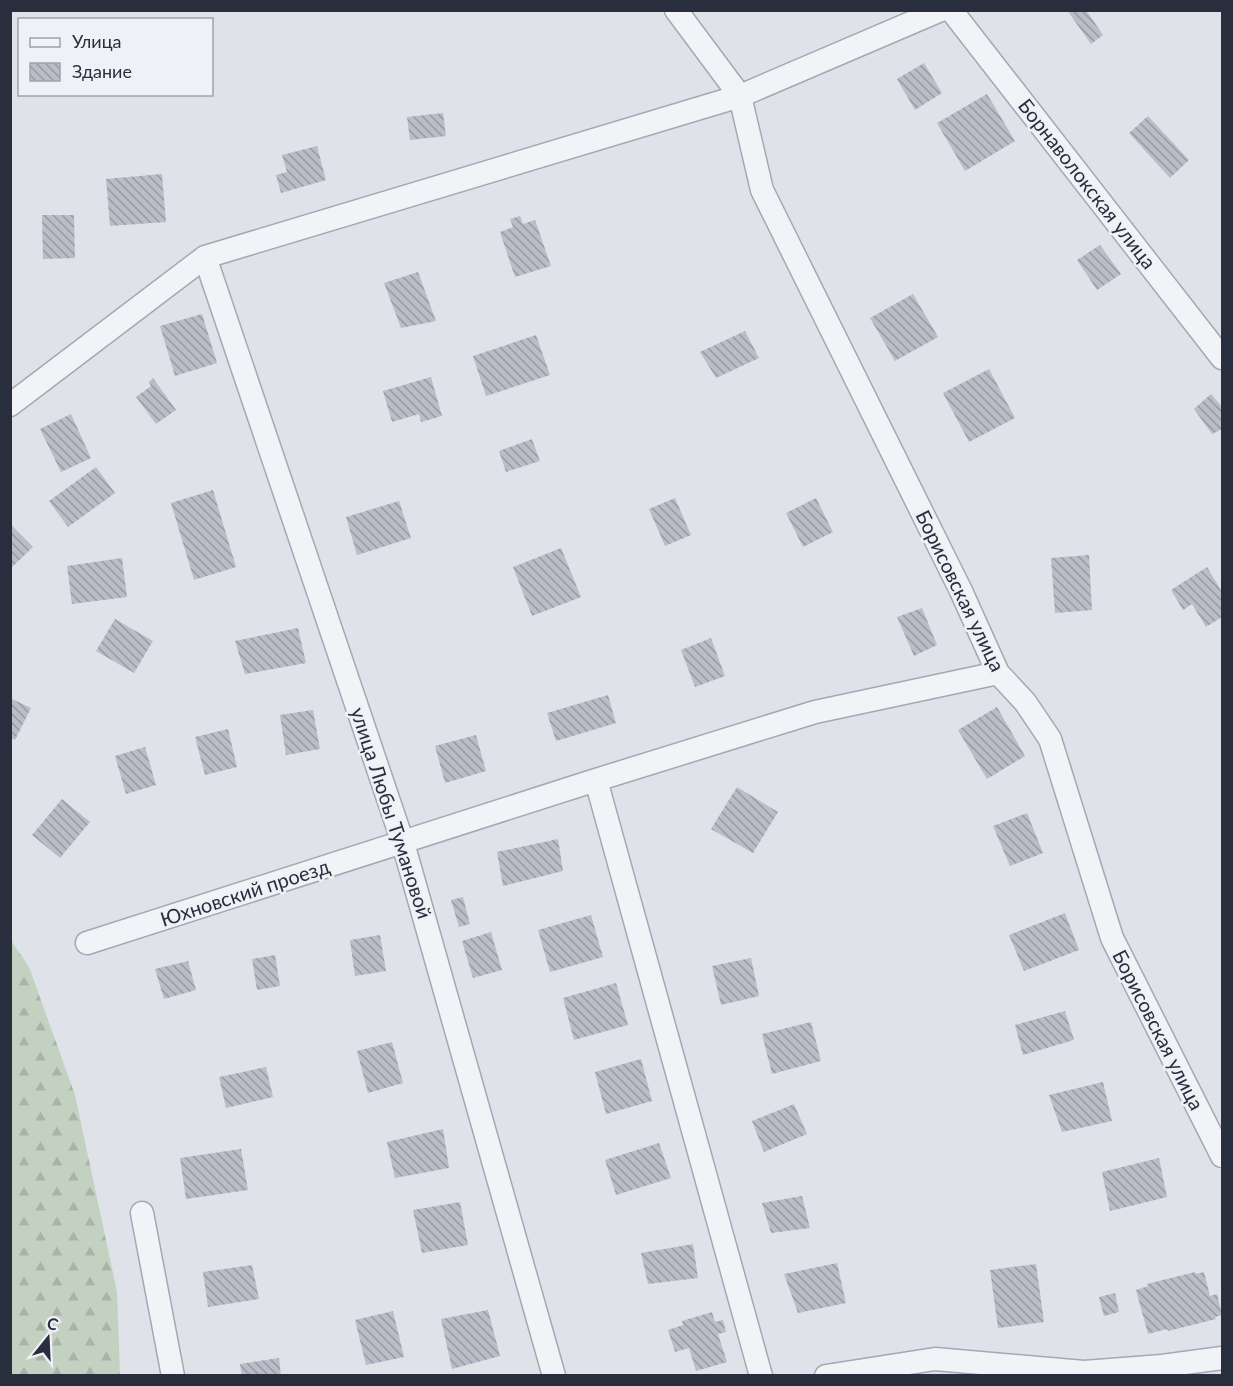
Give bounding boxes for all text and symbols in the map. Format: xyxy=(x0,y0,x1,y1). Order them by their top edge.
legend xyxy=(18,18,213,96)
text: Улица xyxy=(72,30,122,52)
text: Здание xyxy=(72,60,132,82)
street label: Борнаволокская улица xyxy=(1014,93,1162,273)
street label: Борисовская улица xyxy=(911,506,1010,675)
street label: улица Любы Тумановой xyxy=(346,704,437,921)
street label: Юхновский проезд xyxy=(157,853,332,931)
street label: Борисовская улица xyxy=(1108,945,1210,1114)
north arrow xyxy=(18,1308,78,1368)
text: С xyxy=(45,1313,61,1334)

